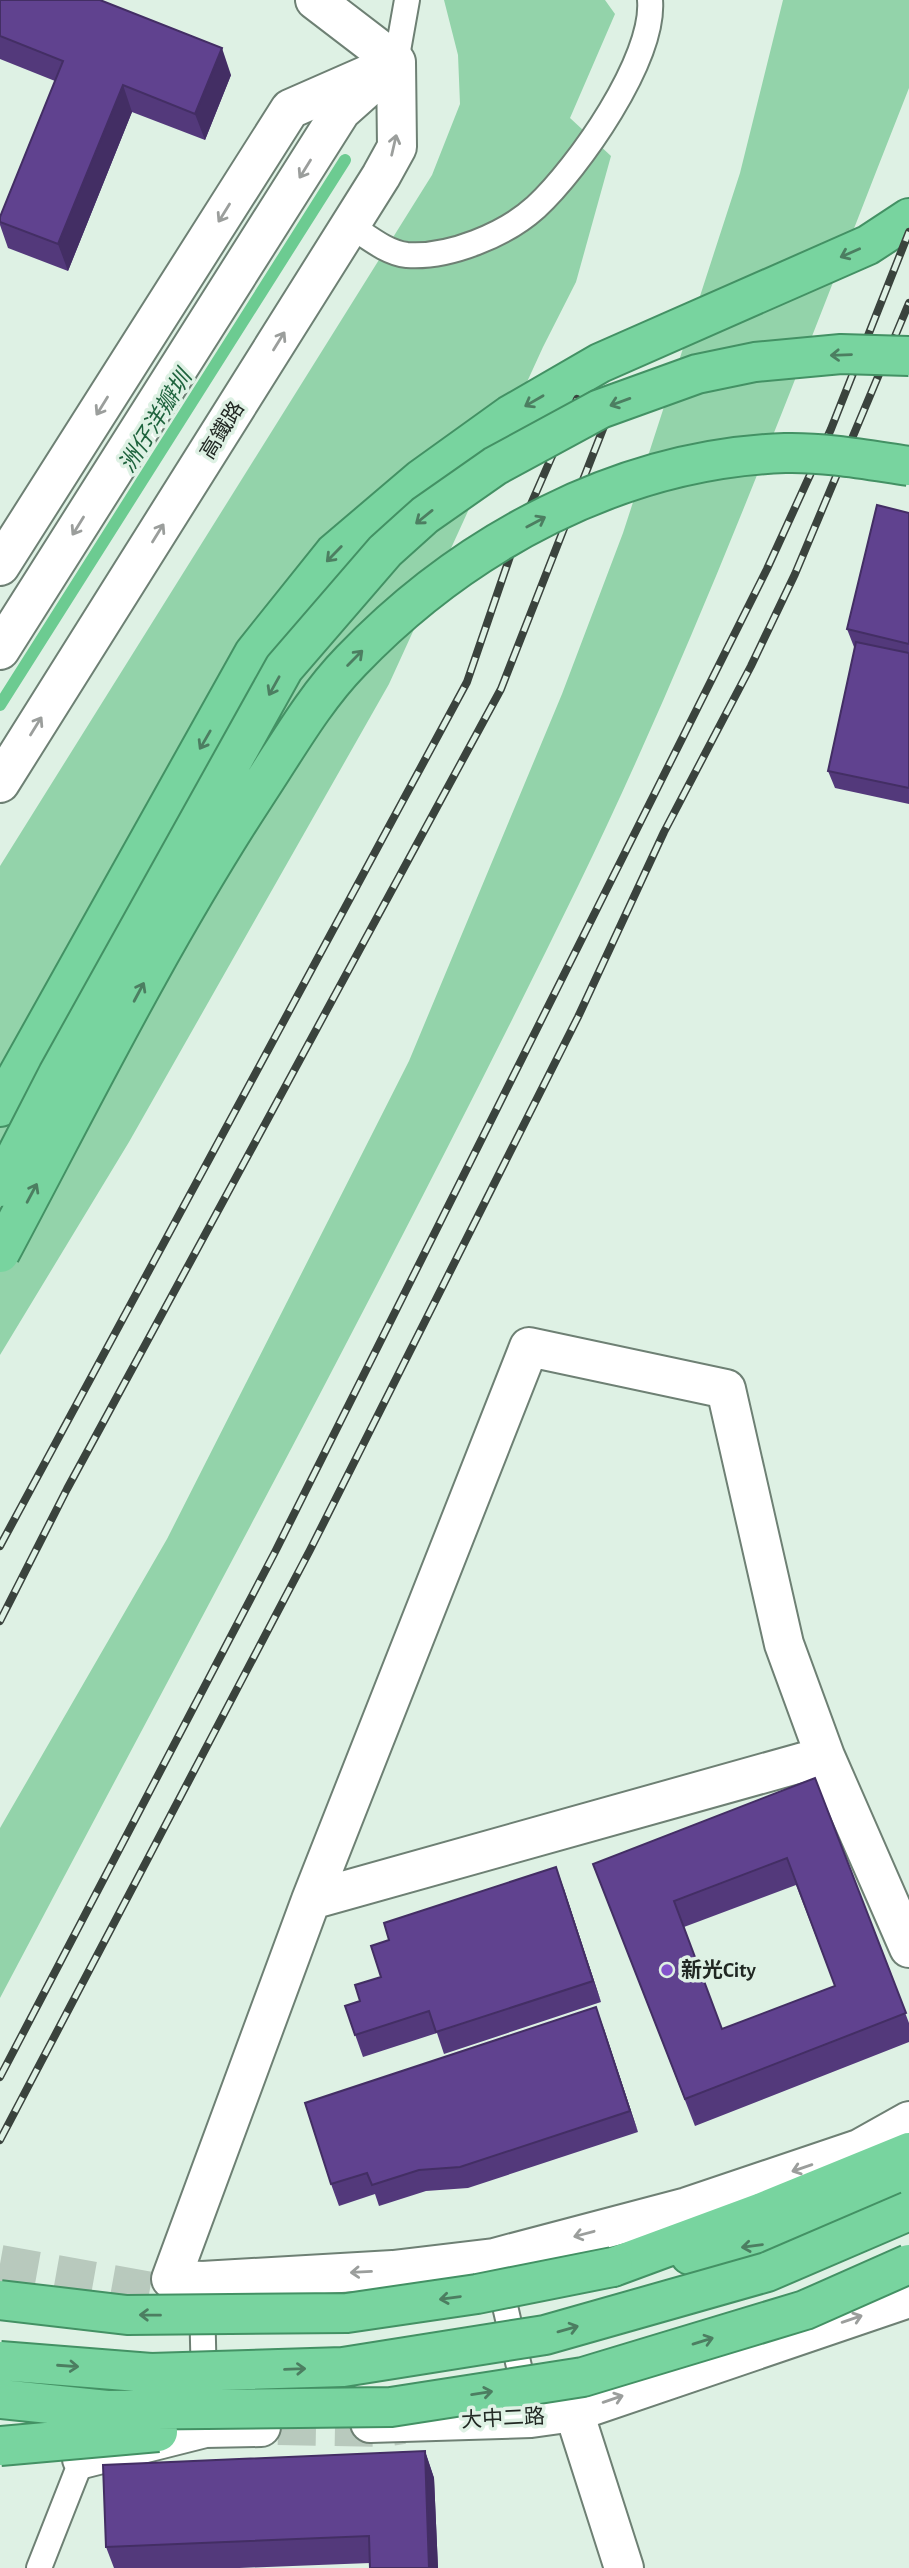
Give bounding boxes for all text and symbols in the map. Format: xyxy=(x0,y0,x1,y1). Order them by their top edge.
one-way arrow xyxy=(388,135,401,157)
one-way arrow xyxy=(297,158,311,178)
one-way arrow xyxy=(216,203,230,223)
one-way arrow xyxy=(840,247,862,260)
one-way arrow xyxy=(272,331,286,351)
one-way arrow xyxy=(830,349,853,362)
water label: 洲仔洋瓣圳 xyxy=(114,363,198,477)
one-way arrow xyxy=(524,394,544,408)
one-way arrow xyxy=(95,395,109,415)
street label: 高鐵路 xyxy=(196,397,248,463)
one-way arrow xyxy=(609,397,631,409)
one-way arrow xyxy=(416,509,434,524)
one-way arrow xyxy=(525,515,545,529)
one-way arrow xyxy=(71,516,85,536)
one-way arrow xyxy=(150,524,165,543)
one-way arrow xyxy=(326,545,343,562)
one-way arrow xyxy=(346,649,363,666)
one-way arrow xyxy=(267,675,280,696)
one-way arrow xyxy=(30,716,44,736)
one-way arrow xyxy=(198,730,212,750)
one-way arrow xyxy=(133,983,147,1003)
one-way arrow xyxy=(26,1183,39,1204)
place label: 新光City xyxy=(681,1958,756,1981)
marker: 新光City xyxy=(659,1962,675,1978)
one-way arrow xyxy=(791,2163,813,2175)
one-way arrow xyxy=(573,2228,596,2241)
one-way arrow xyxy=(742,2240,764,2253)
one-way arrow xyxy=(350,2266,372,2279)
one-way arrow xyxy=(439,2292,461,2305)
one-way arrow xyxy=(138,2308,161,2322)
one-way arrow xyxy=(841,2312,863,2324)
one-way arrow xyxy=(557,2321,579,2334)
one-way arrow xyxy=(692,2333,714,2346)
one-way arrow xyxy=(56,2360,79,2373)
one-way arrow xyxy=(283,2362,306,2375)
one-way arrow xyxy=(470,2386,493,2399)
one-way arrow xyxy=(602,2392,624,2404)
street label: 大中二路 xyxy=(460,2405,546,2431)

